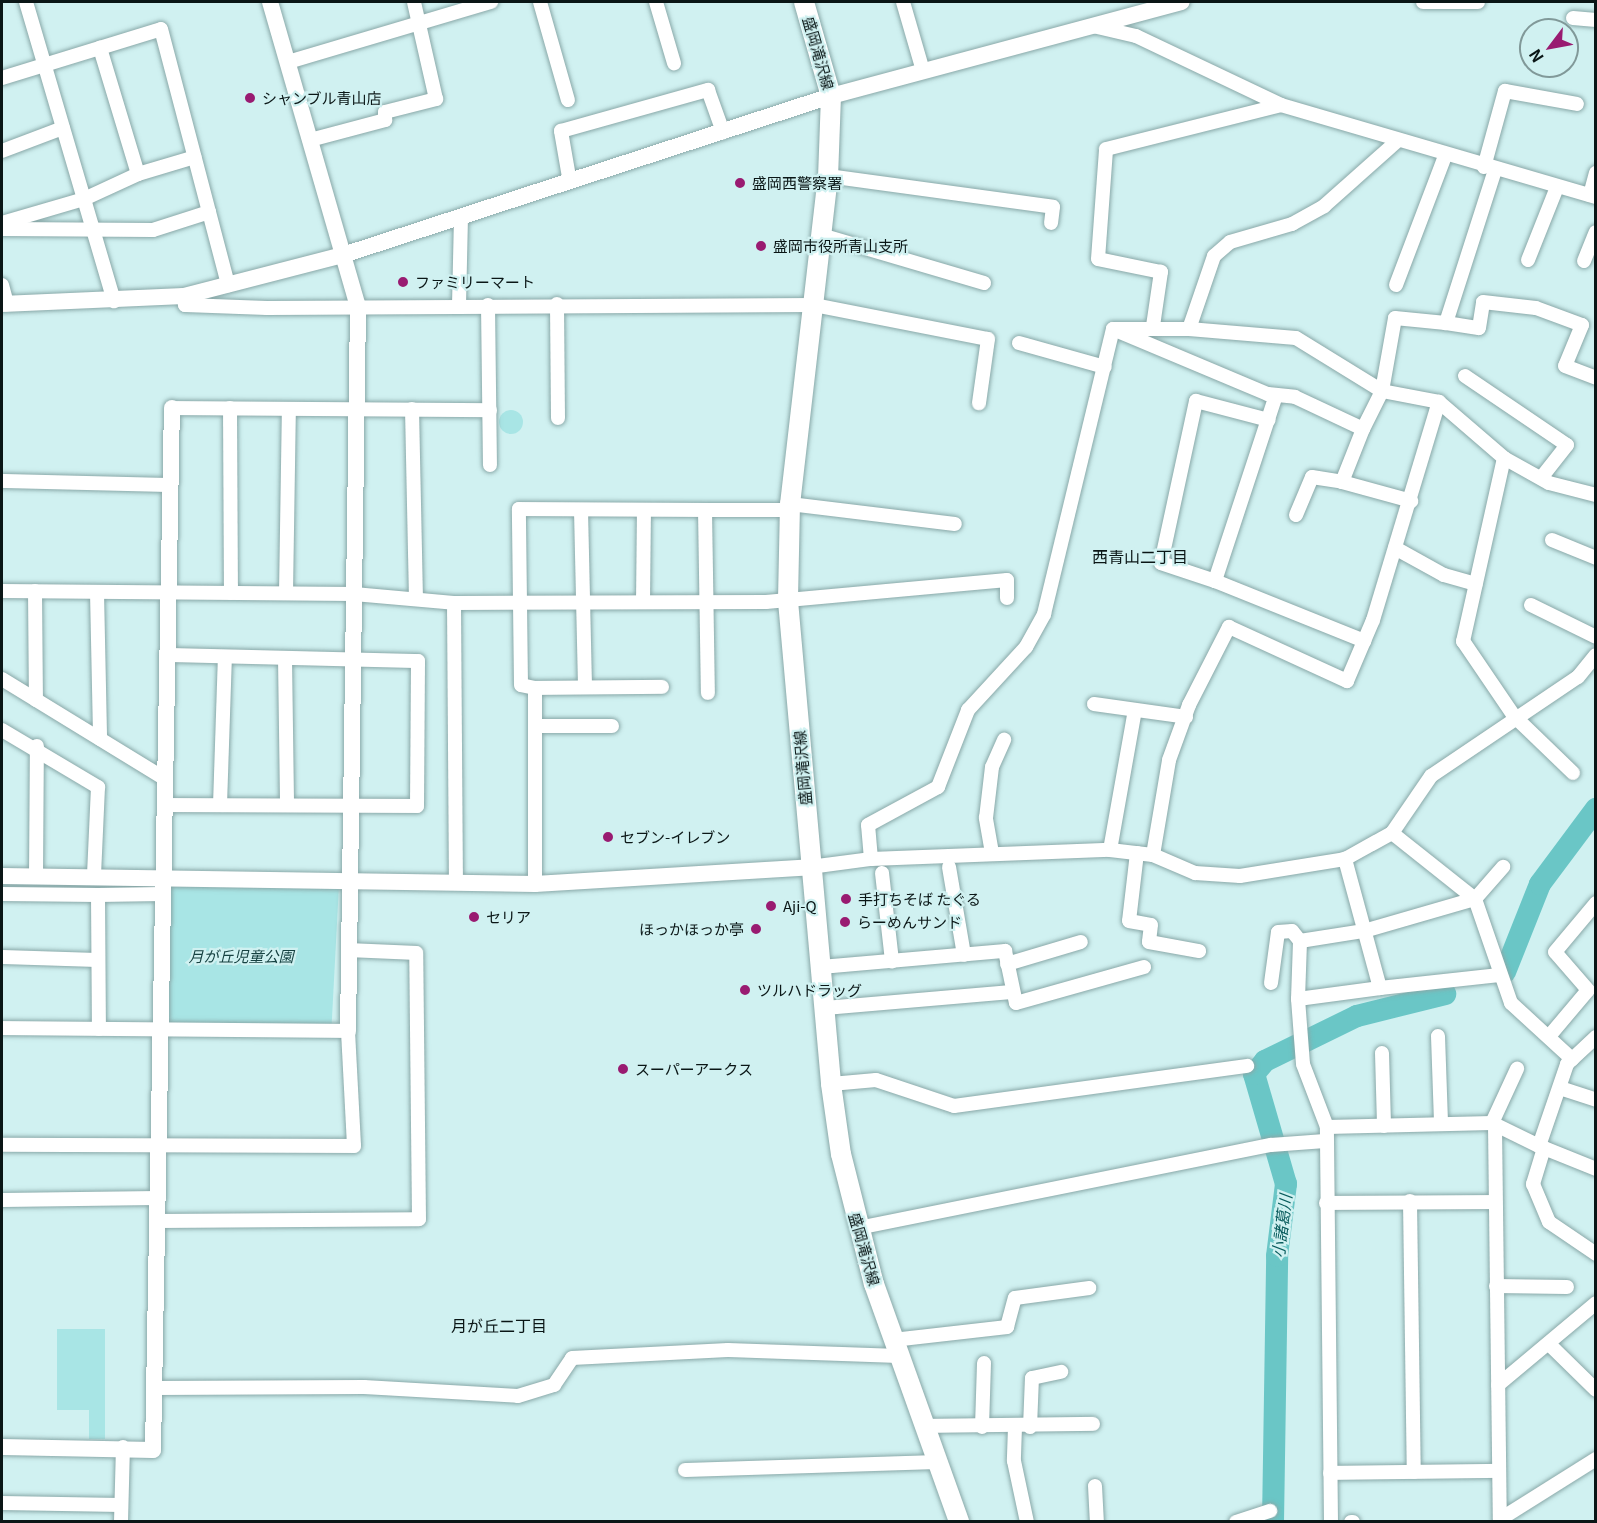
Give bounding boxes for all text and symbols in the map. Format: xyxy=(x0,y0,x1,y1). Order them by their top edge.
street label: 盛岡滝沢線 xyxy=(800,14,838,92)
north arrow xyxy=(1519,18,1579,78)
text: N xyxy=(1522,45,1549,68)
place label: シャンブル青山店 xyxy=(262,89,382,107)
marker: シャンブル青山店 xyxy=(243,91,257,105)
place label: 盛岡西警察署 xyxy=(752,174,842,192)
marker: 盛岡西警察署 xyxy=(733,176,747,190)
place label: 盛岡市役所青山支所 xyxy=(773,237,908,255)
marker: 盛岡市役所青山支所 xyxy=(754,239,768,253)
place label: ファミリーマート xyxy=(415,273,535,291)
marker: ファミリーマート xyxy=(396,275,410,289)
district label: 西青山二丁目 xyxy=(1092,546,1188,566)
street label: 盛岡滝沢線 xyxy=(790,730,814,806)
place label: セブン-イレブン xyxy=(620,828,730,846)
marker: セブン-イレブン xyxy=(601,830,615,844)
place label: 手打ちそば たぐる xyxy=(858,890,981,908)
marker: 手打ちそば たぐる xyxy=(839,892,853,906)
place label: Aji-Q xyxy=(783,897,817,915)
marker: Aji-Q xyxy=(764,899,778,913)
place label: セリア xyxy=(486,908,531,926)
marker: セリア xyxy=(467,910,481,924)
place label: らーめんサンド xyxy=(857,913,962,931)
marker: らーめんサンド xyxy=(838,915,852,929)
place label: ほっかほっか亭 xyxy=(639,920,744,938)
marker: ほっかほっか亭 xyxy=(749,922,763,936)
park label: 月が丘児童公園 xyxy=(189,947,293,965)
place label: ツルハドラッグ xyxy=(757,981,862,999)
marker: ツルハドラッグ xyxy=(738,983,752,997)
place label: スーパーアークス xyxy=(635,1060,754,1078)
marker: スーパーアークス xyxy=(616,1062,630,1076)
water label: 小諸葛川 xyxy=(1268,1193,1294,1259)
street label: 盛岡滝沢線 xyxy=(846,1210,884,1288)
district label: 月が丘二丁目 xyxy=(451,1315,547,1335)

